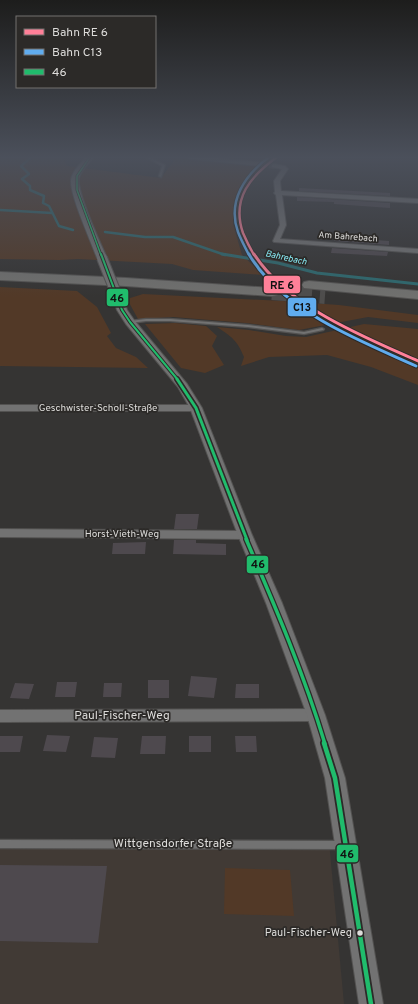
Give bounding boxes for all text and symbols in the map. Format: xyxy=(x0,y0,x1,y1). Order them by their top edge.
legend xyxy=(16,16,156,88)
text: Bahn RE 6 xyxy=(52,25,108,41)
text: Bahn C13 xyxy=(52,45,102,61)
text: 46 xyxy=(52,65,67,81)
street label: Am Bahrebach xyxy=(318,229,378,245)
water label: Bahrebach xyxy=(264,248,308,268)
line badge: RE 6 xyxy=(263,275,301,294)
text: RE 6 xyxy=(270,279,294,293)
line badge: 46 xyxy=(106,288,129,307)
text: 46 xyxy=(110,292,124,306)
line badge: C13 xyxy=(287,297,317,317)
text: C13 xyxy=(293,301,311,315)
street label: Geschwister-Scholl-Straße xyxy=(39,402,157,415)
street label: Horst-Vieth-Weg xyxy=(85,528,159,541)
line badge: 46 xyxy=(246,555,269,574)
text: 46 xyxy=(251,558,265,572)
street label: Paul-Fischer-Weg xyxy=(74,708,170,724)
street label: Wittgensdorfer Straße xyxy=(114,836,232,852)
line badge: 46 xyxy=(336,844,359,863)
text: 46 xyxy=(340,848,354,862)
place label: Paul-Fischer-Weg xyxy=(265,926,352,940)
marker: Paul-Fischer-Weg xyxy=(355,928,365,938)

